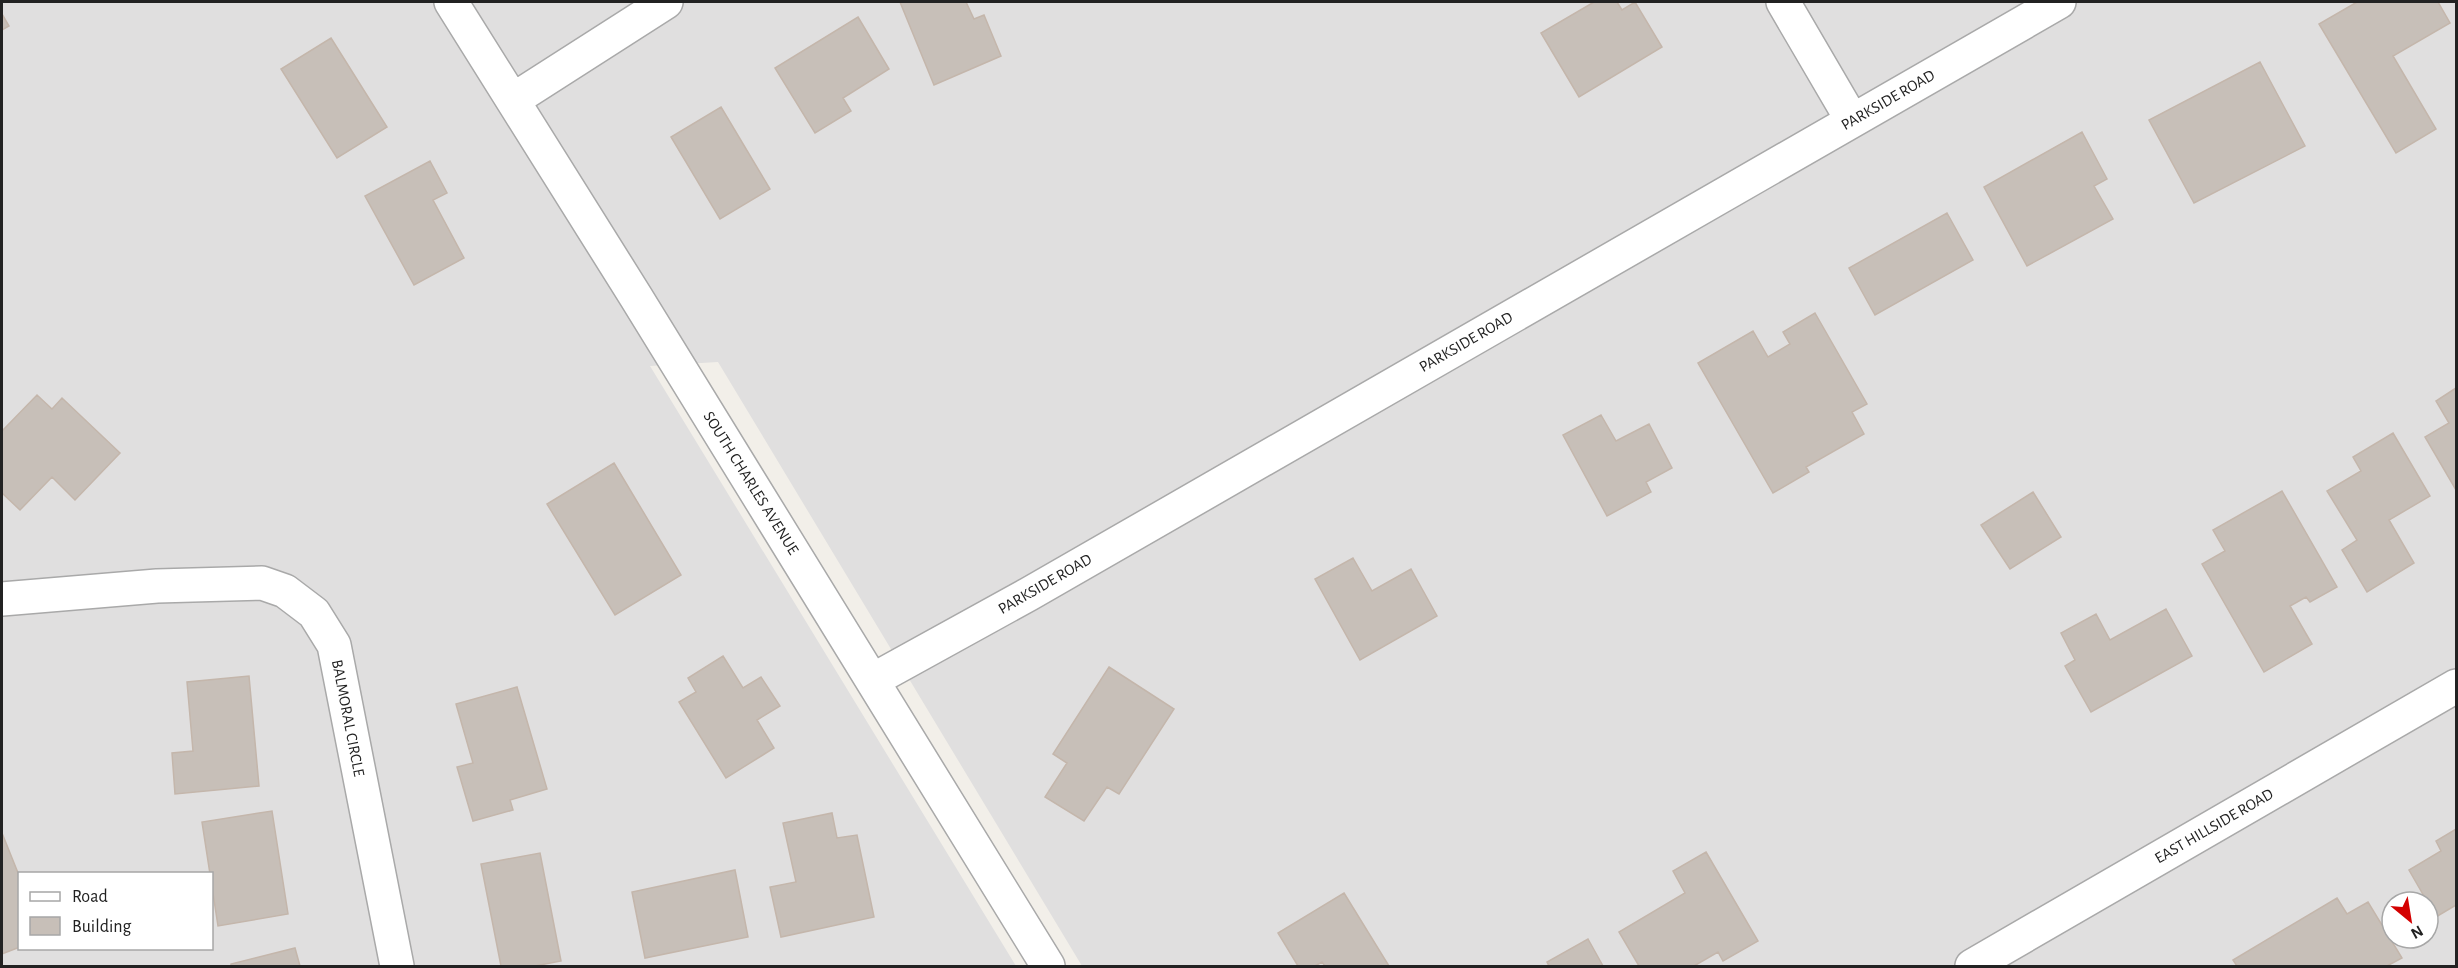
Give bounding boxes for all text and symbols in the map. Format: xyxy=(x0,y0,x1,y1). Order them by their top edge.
street label: PARKSIDE ROAD xyxy=(1838,67,1938,133)
street label: PARKSIDE ROAD xyxy=(1416,309,1516,375)
street label: SOUTH CHARLES AVENUE xyxy=(700,409,802,558)
street label: PARKSIDE ROAD xyxy=(995,551,1095,617)
street label: BALMORAL CIRCLE xyxy=(329,658,367,778)
street label: EAST HILLSIDE ROAD xyxy=(2152,786,2276,866)
legend xyxy=(18,872,213,950)
text: Road xyxy=(72,888,108,906)
north arrow xyxy=(2380,890,2440,950)
text: Building xyxy=(72,918,132,936)
text: N xyxy=(2408,922,2426,942)

